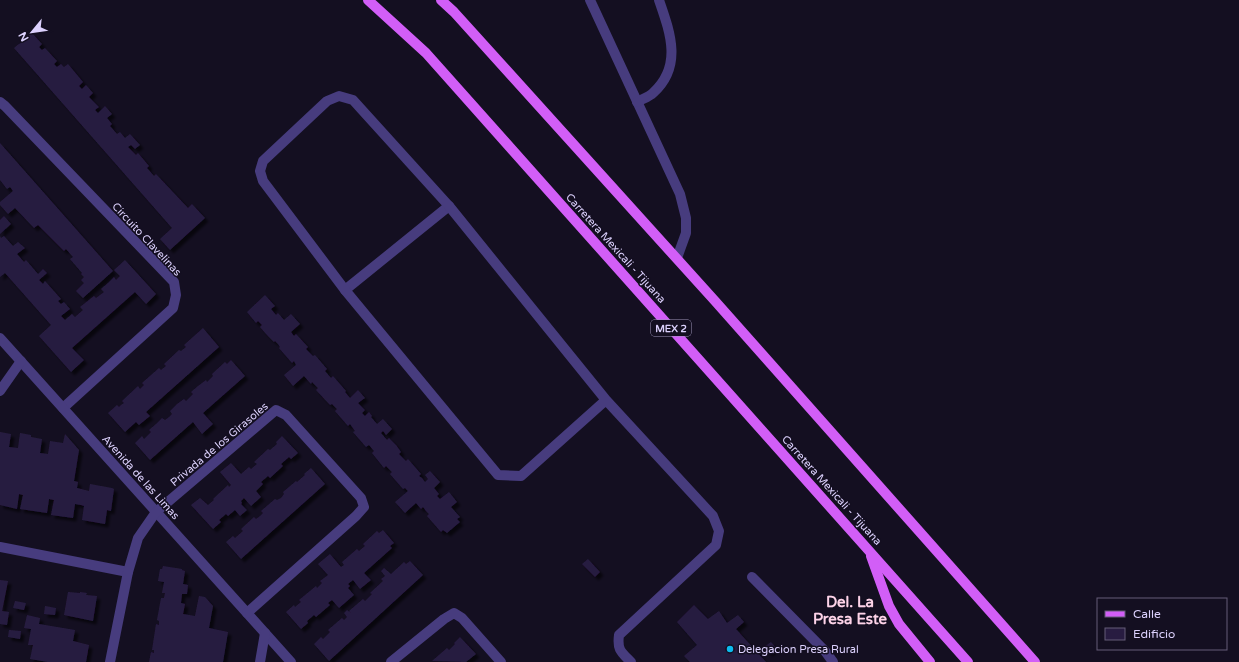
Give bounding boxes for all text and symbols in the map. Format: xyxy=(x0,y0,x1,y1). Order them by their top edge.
north arrow xyxy=(12,12,52,52)
text: N xyxy=(16,30,32,44)
street label: Carretera Mexicali - Tijuana xyxy=(563,191,668,306)
street label: Circuito Clavelinas xyxy=(109,200,184,279)
road number: MEX 2 xyxy=(651,320,691,336)
street label: Privada de los Girasoles xyxy=(168,400,271,489)
street label: Avenida de las Limas xyxy=(99,433,182,522)
street label: Carretera Mexicali - Tijuana xyxy=(779,433,884,548)
district label: Del. La Presa Este xyxy=(813,593,888,628)
legend xyxy=(1097,598,1227,650)
text: Calle xyxy=(1133,607,1161,621)
text: Edificio xyxy=(1133,627,1175,641)
place label: Delegacion Presa Rural xyxy=(738,643,859,656)
marker: Delegacion Presa Rural xyxy=(725,644,735,654)

